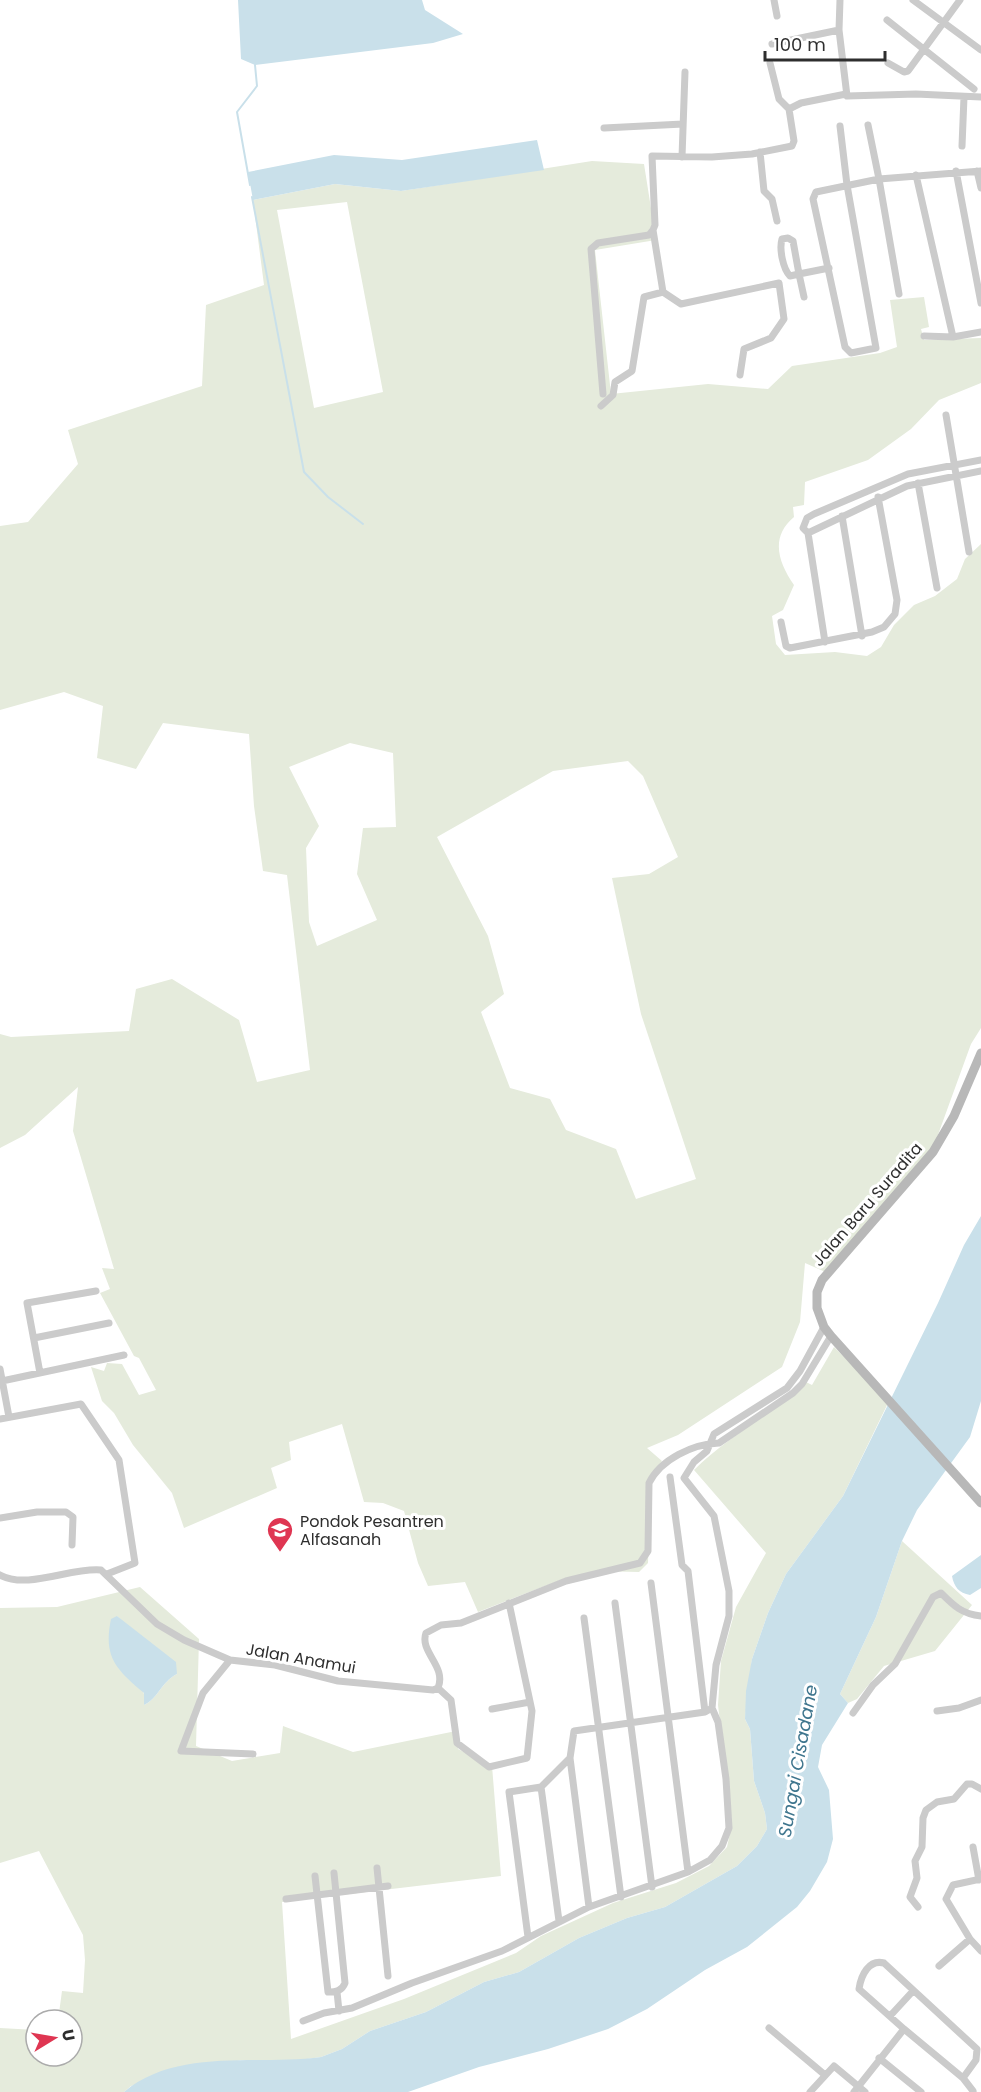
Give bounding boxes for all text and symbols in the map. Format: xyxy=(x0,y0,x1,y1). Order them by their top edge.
scale bar xyxy=(765,24,885,62)
text: 100 m xyxy=(774,32,826,57)
street label: Jalan Baru Suradita xyxy=(807,1137,928,1271)
place label: Pondok Pesantren Alfasanah xyxy=(300,1510,444,1551)
school or university icon: Pondok Pesantren Alfasanah xyxy=(265,1515,295,1553)
street label: Jalan Anamui xyxy=(244,1638,358,1679)
water label: Sungai Cisadane xyxy=(772,1683,823,1839)
north arrow xyxy=(24,2008,84,2068)
text: U xyxy=(56,2028,81,2043)

